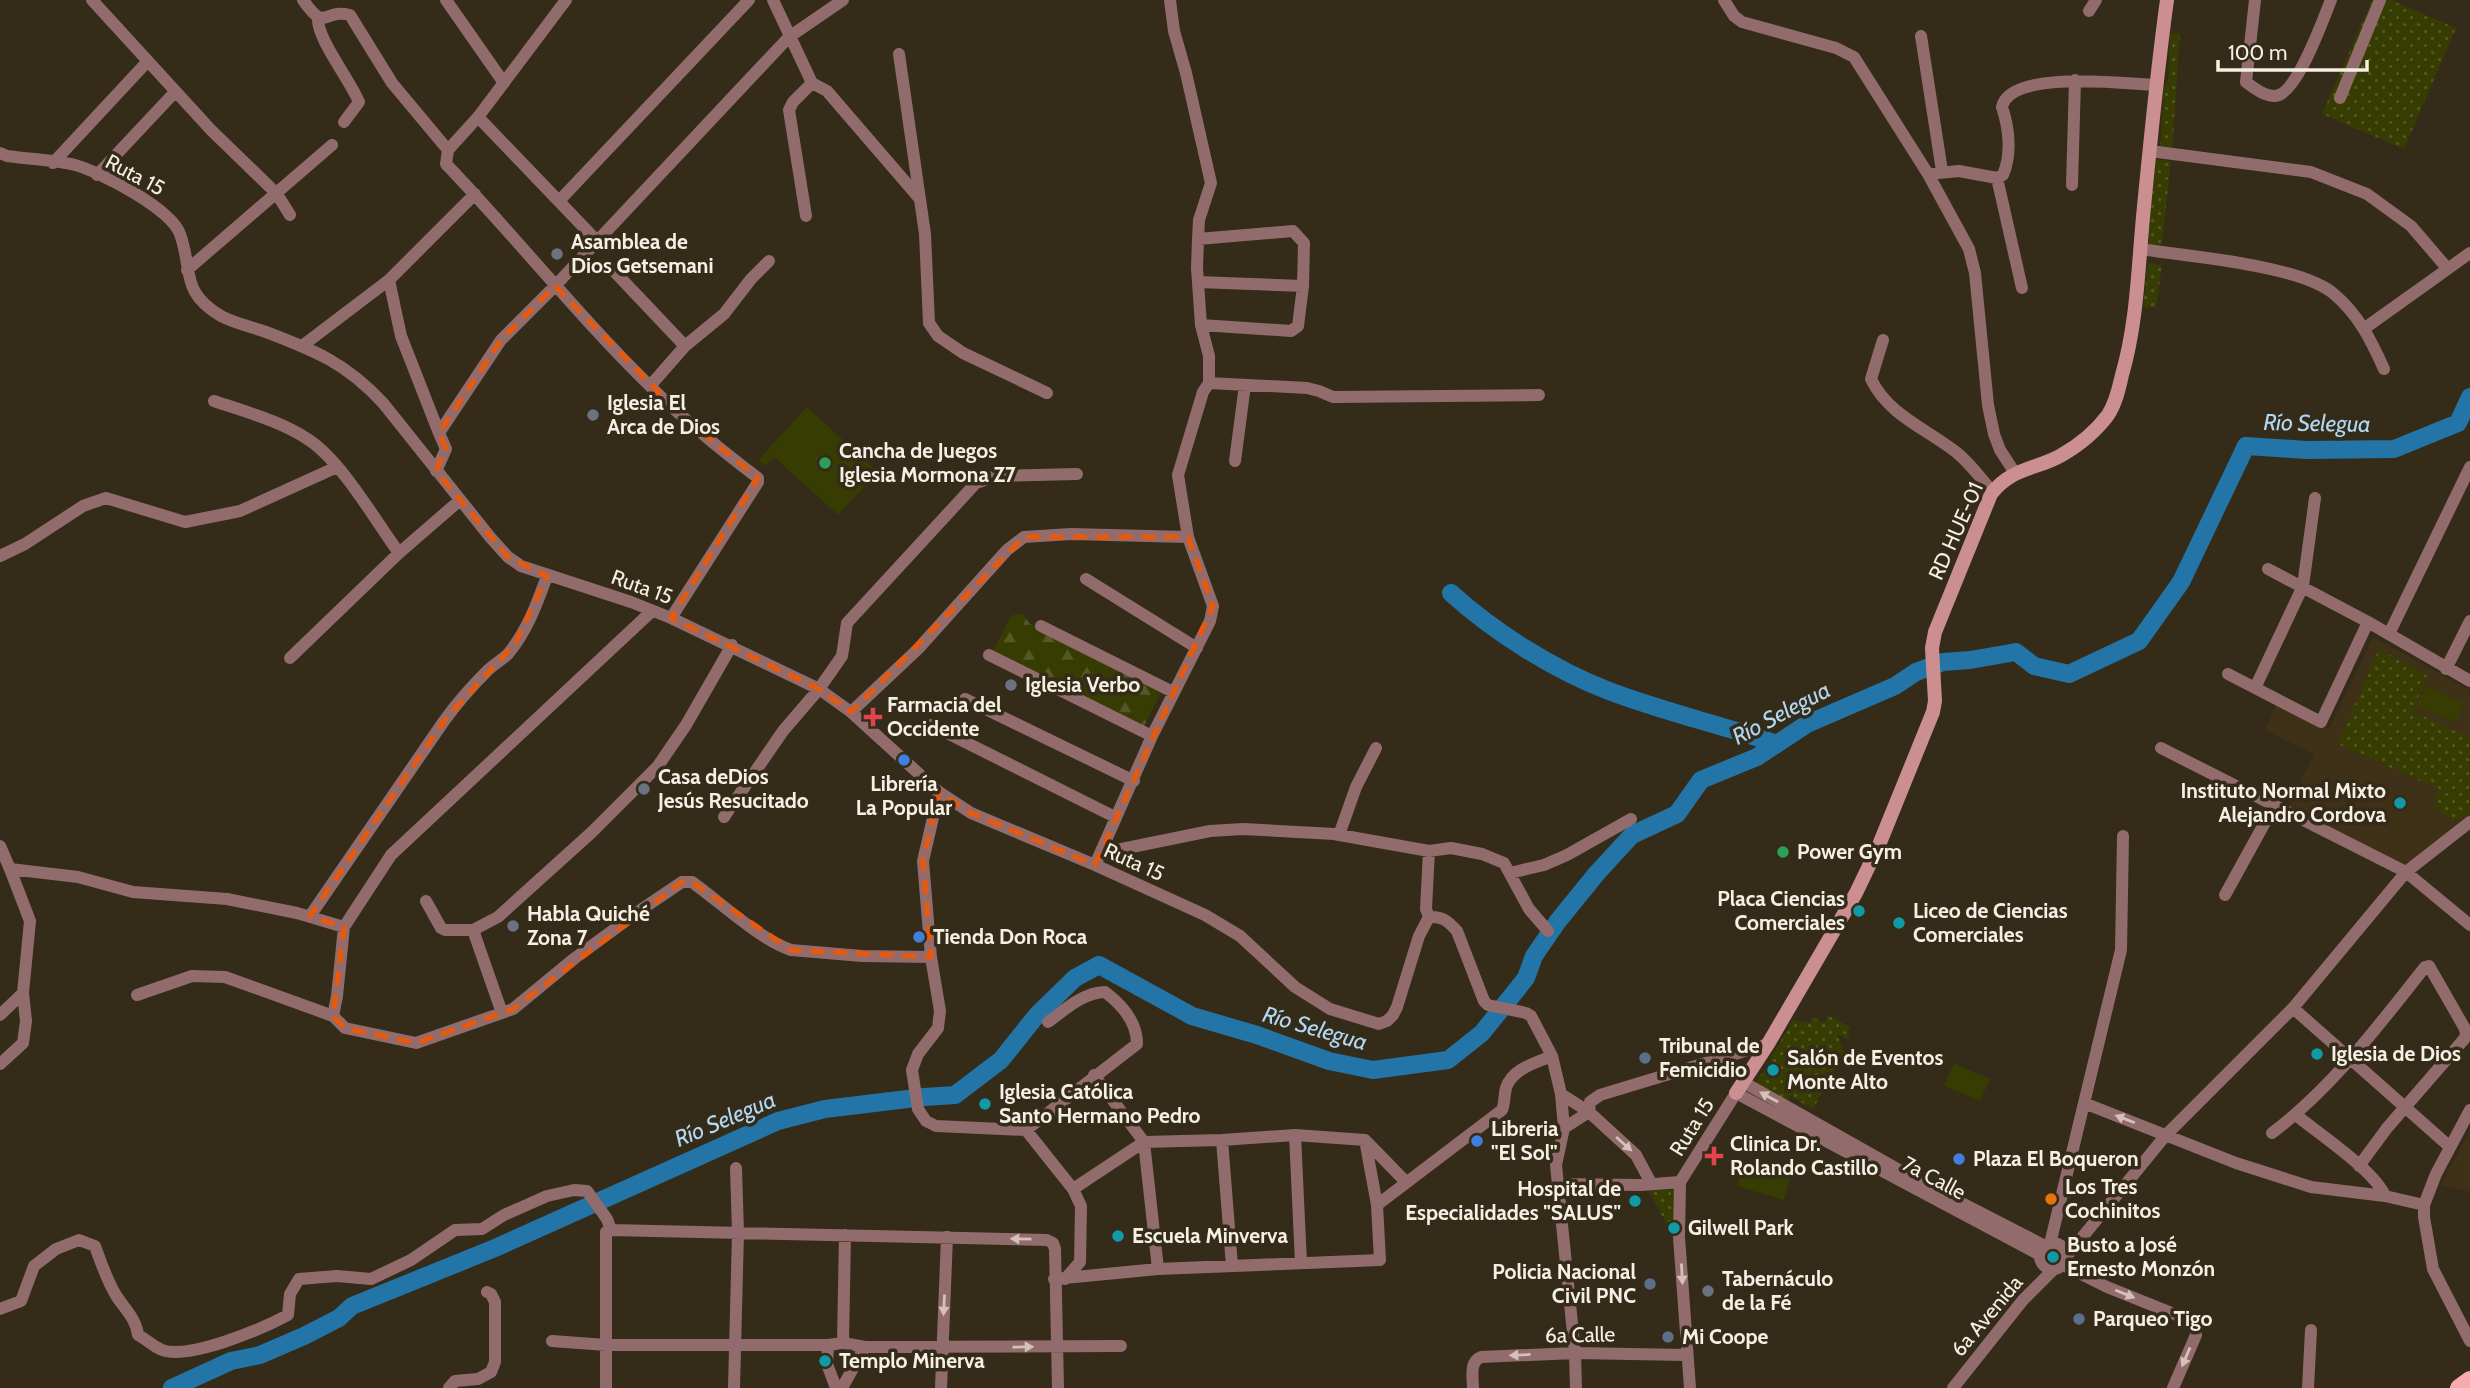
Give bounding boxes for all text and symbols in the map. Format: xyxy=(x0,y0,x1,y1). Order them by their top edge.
scale bar xyxy=(2218,28,2367,72)
text: 100 m xyxy=(2228,40,2287,65)
street label: Ruta 15 xyxy=(101,149,169,201)
place label: Asamblea de Dios Getsemani xyxy=(571,229,714,278)
marker: Asamblea de Dios Getsemani xyxy=(549,246,565,262)
place label: Iglesia El Arca de Dios xyxy=(607,390,720,439)
marker: Iglesia El Arca de Dios xyxy=(585,407,601,423)
water label: Río Selegua xyxy=(2263,408,2371,438)
place label: Cancha de Juegos Iglesia Mormona Z7 xyxy=(839,438,1016,487)
marker: Cancha de Juegos Iglesia Mormona Z7 xyxy=(817,455,833,471)
street label: RD HUE-01 xyxy=(1923,478,1988,584)
street label: Ruta 15 xyxy=(608,564,676,609)
place label: Iglesia Verbo xyxy=(1025,672,1140,697)
water label: Río Selegua xyxy=(1727,675,1835,751)
marker: Iglesia Verbo xyxy=(1003,677,1019,693)
place label: Farmacia del Occidente xyxy=(887,692,1002,741)
marker: Farmacia del Occidente xyxy=(865,709,881,725)
marker: Librería La Popular xyxy=(896,752,912,768)
place label: Casa deDios Jesús Resucitado xyxy=(657,764,809,813)
place label: Librería La Popular xyxy=(856,771,952,820)
place label: Instituto Normal Mixto Alejandro Cordova xyxy=(2181,778,2387,827)
marker: Casa deDios Jesús Resucitado xyxy=(636,781,652,797)
marker: Instituto Normal Mixto Alejandro Cordova xyxy=(2392,795,2408,811)
street label: Ruta 15 xyxy=(1100,837,1168,886)
place label: Power Gym xyxy=(1797,839,1902,864)
marker: Power Gym xyxy=(1775,844,1791,860)
place label: Placa Ciencias Comerciales xyxy=(1717,886,1845,935)
place label: Liceo de Ciencias Comerciales xyxy=(1913,898,2068,947)
place label: Habla Quiché Zona 7 xyxy=(527,901,650,950)
marker: Placa Ciencias Comerciales xyxy=(1851,903,1867,919)
marker: Liceo de Ciencias Comerciales xyxy=(1891,915,1907,931)
marker: Habla Quiché Zona 7 xyxy=(505,918,521,934)
place label: Tienda Don Roca xyxy=(933,924,1088,949)
marker: Tienda Don Roca xyxy=(911,929,927,945)
water label: Río Selegua xyxy=(1260,1000,1370,1056)
place label: Tribunal de Femicidio xyxy=(1659,1033,1760,1082)
place label: Iglesia de Dios xyxy=(2331,1041,2461,1066)
place label: Salón de Eventos Monte Alto xyxy=(1787,1045,1944,1094)
marker: Iglesia de Dios xyxy=(2309,1046,2325,1062)
marker: Tribunal de Femicidio xyxy=(1637,1050,1653,1066)
marker: Salón de Eventos Monte Alto xyxy=(1765,1062,1781,1078)
place label: Iglesia Católica Santo Hermano Pedro xyxy=(999,1079,1201,1128)
water label: Río Selegua xyxy=(670,1085,780,1153)
one-way arrow xyxy=(1759,1091,1779,1103)
street label: Ruta 15 xyxy=(1664,1093,1719,1160)
marker: Iglesia Católica Santo Hermano Pedro xyxy=(977,1096,993,1112)
one-way arrow xyxy=(2114,1114,2135,1125)
place label: Libreria "El Sol" xyxy=(1491,1116,1559,1165)
place label: Clinica Dr. Rolando Castillo xyxy=(1730,1131,1878,1180)
marker: Libreria "El Sol" xyxy=(1469,1133,1485,1149)
one-way arrow xyxy=(1616,1136,1633,1151)
marker: Clinica Dr. Rolando Castillo xyxy=(1704,1146,1724,1166)
place label: Plaza El Boqueron xyxy=(1973,1146,2139,1171)
street label: 7a Calle xyxy=(1898,1151,1970,1205)
marker: Plaza El Boqueron xyxy=(1951,1151,1967,1167)
place label: Los Tres Cochinitos xyxy=(2065,1174,2161,1223)
place label: Hospital de Especialidades "SALUS" xyxy=(1405,1176,1621,1225)
marker: Los Tres Cochinitos xyxy=(2043,1191,2059,1207)
marker: Hospital de Especialidades "SALUS" xyxy=(1627,1193,1643,1209)
place label: Gilwell Park xyxy=(1688,1215,1795,1240)
marker: Gilwell Park xyxy=(1666,1220,1682,1236)
place label: Escuela Minverva xyxy=(1132,1223,1288,1248)
marker: Escuela Minverva xyxy=(1110,1228,1126,1244)
place label: Busto a José Ernesto Monzón xyxy=(2067,1232,2215,1281)
one-way arrow xyxy=(1010,1233,1032,1245)
marker: Busto a José Ernesto Monzón xyxy=(2045,1249,2061,1265)
place label: Policia Nacional Civil PNC xyxy=(1492,1259,1636,1308)
one-way arrow xyxy=(1676,1264,1687,1286)
place label: Tabernáculo de la Fé xyxy=(1722,1266,1833,1315)
street label: 6a Avenida xyxy=(1946,1270,2028,1361)
marker: Policia Nacional Civil PNC xyxy=(1642,1276,1658,1292)
marker: Tabernáculo de la Fé xyxy=(1700,1283,1716,1299)
one-way arrow xyxy=(2114,1289,2135,1300)
one-way arrow xyxy=(938,1294,949,1316)
place label: Parqueo Tigo xyxy=(2093,1306,2212,1331)
marker: Parqueo Tigo xyxy=(2071,1311,2087,1327)
street label: 6a Calle xyxy=(1545,1321,1616,1348)
place label: Mi Coope xyxy=(1682,1324,1769,1349)
marker: Mi Coope xyxy=(1660,1329,1676,1345)
one-way arrow xyxy=(1012,1341,1034,1353)
one-way arrow xyxy=(2180,1347,2191,1368)
place label: Templo Minerva xyxy=(839,1348,985,1373)
one-way arrow xyxy=(1509,1350,1531,1361)
marker: Templo Minerva xyxy=(817,1353,833,1369)

